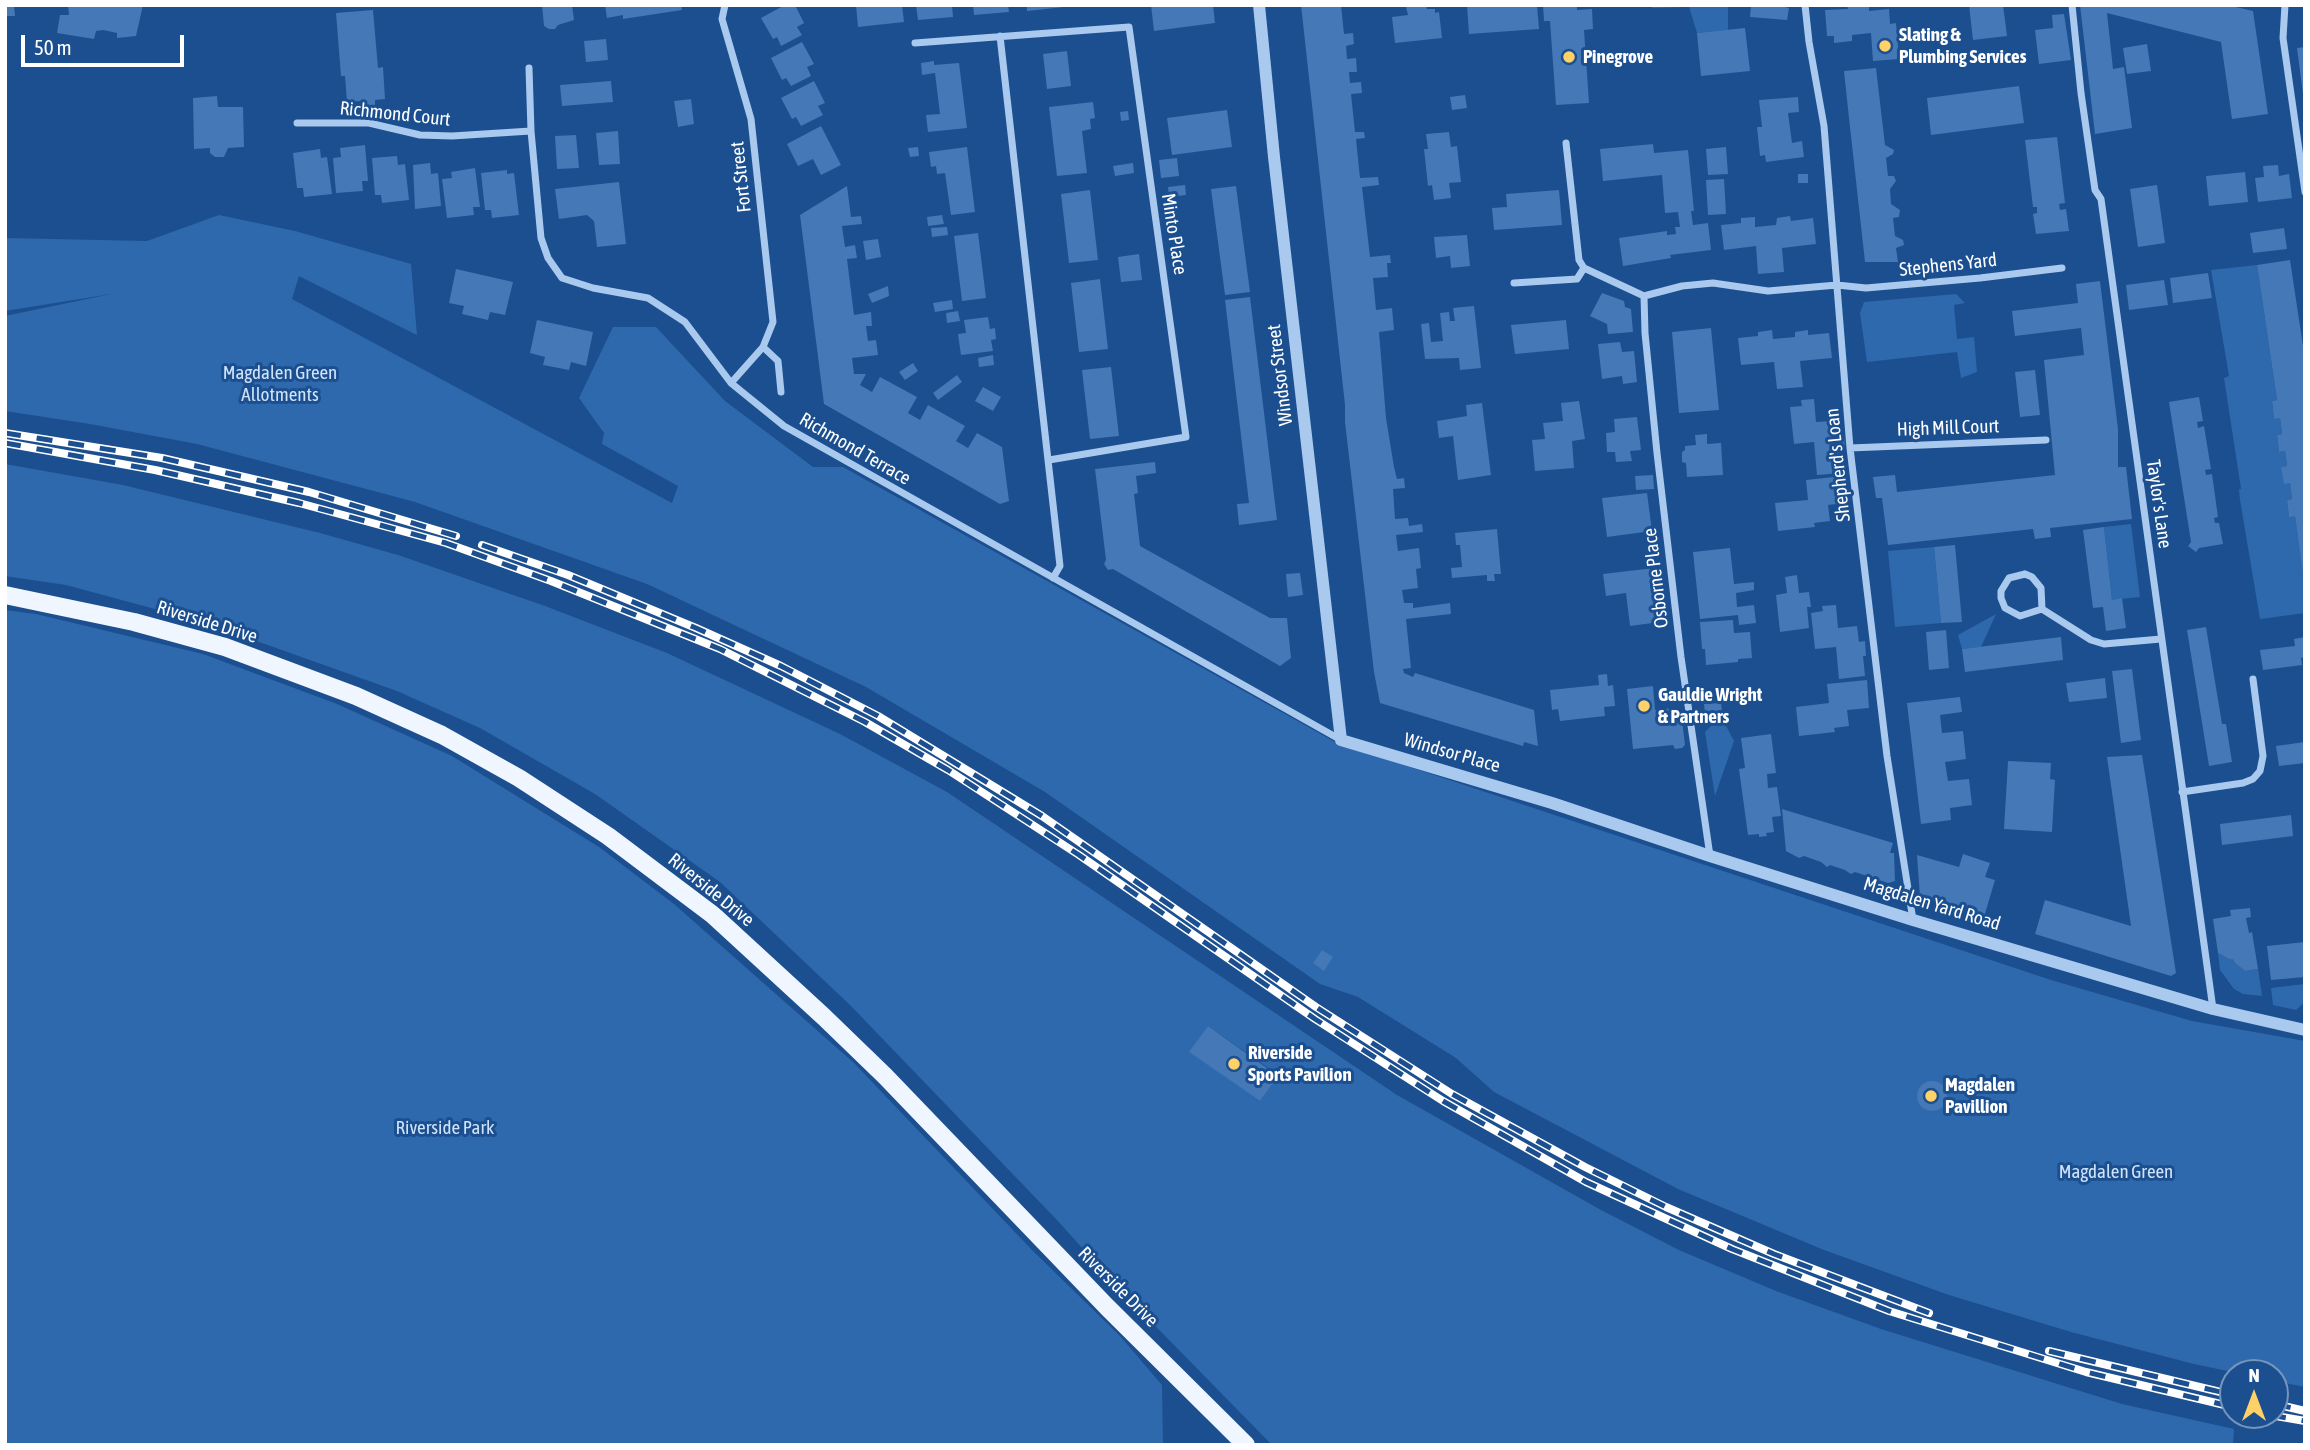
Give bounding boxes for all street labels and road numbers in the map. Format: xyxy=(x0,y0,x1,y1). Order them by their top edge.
street label: Richmond Court xyxy=(339,97,451,131)
street label: Fort Street xyxy=(726,140,756,214)
street label: Minto Place xyxy=(1156,192,1192,276)
street label: Stephens Yard xyxy=(1898,249,1998,281)
street label: Windsor Street xyxy=(1262,323,1298,427)
street label: Shepherd's Loan xyxy=(1821,407,1855,523)
street label: Richmond Terrace xyxy=(795,408,915,490)
street label: High Mill Court xyxy=(1896,415,2000,441)
street label: Taylor's Lane xyxy=(2141,458,2177,550)
street label: Osborne Place xyxy=(1639,527,1673,629)
street label: Riverside Drive xyxy=(154,596,260,648)
street label: Windsor Place xyxy=(1401,728,1503,778)
street label: Riverside Drive xyxy=(663,848,759,932)
street label: Magdalen Yard Road xyxy=(1861,872,2003,936)
street label: Riverside Drive xyxy=(1073,1242,1163,1332)

